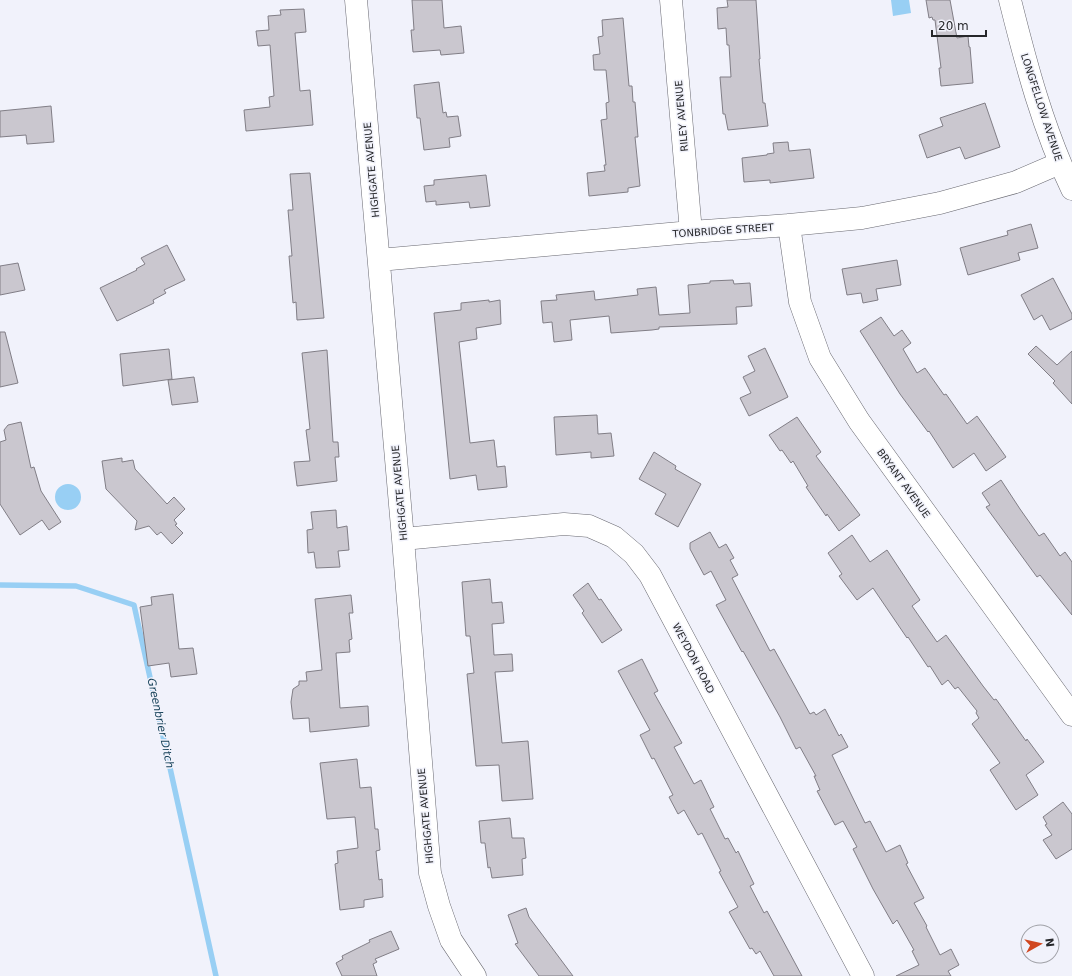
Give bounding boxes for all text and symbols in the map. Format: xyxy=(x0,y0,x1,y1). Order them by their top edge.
scale bar xyxy=(932,12,986,38)
text: 20 m xyxy=(938,19,969,33)
street label: LONGFELLOW AVENUE xyxy=(1019,52,1064,162)
street label: RILEY AVENUE xyxy=(673,80,690,152)
street label: HIGHGATE AVENUE xyxy=(362,122,381,218)
street label: TONBRIDGE STREET xyxy=(671,221,775,240)
street label: HIGHGATE AVENUE xyxy=(390,445,409,541)
street label: BRYANT AVENUE xyxy=(875,447,932,520)
street label: WEYDON ROAD xyxy=(670,621,717,695)
water label: Greenbrier Ditch xyxy=(145,677,176,769)
street label: HIGHGATE AVENUE xyxy=(416,768,435,864)
north arrow xyxy=(1020,924,1060,964)
text: N xyxy=(1042,937,1056,948)

